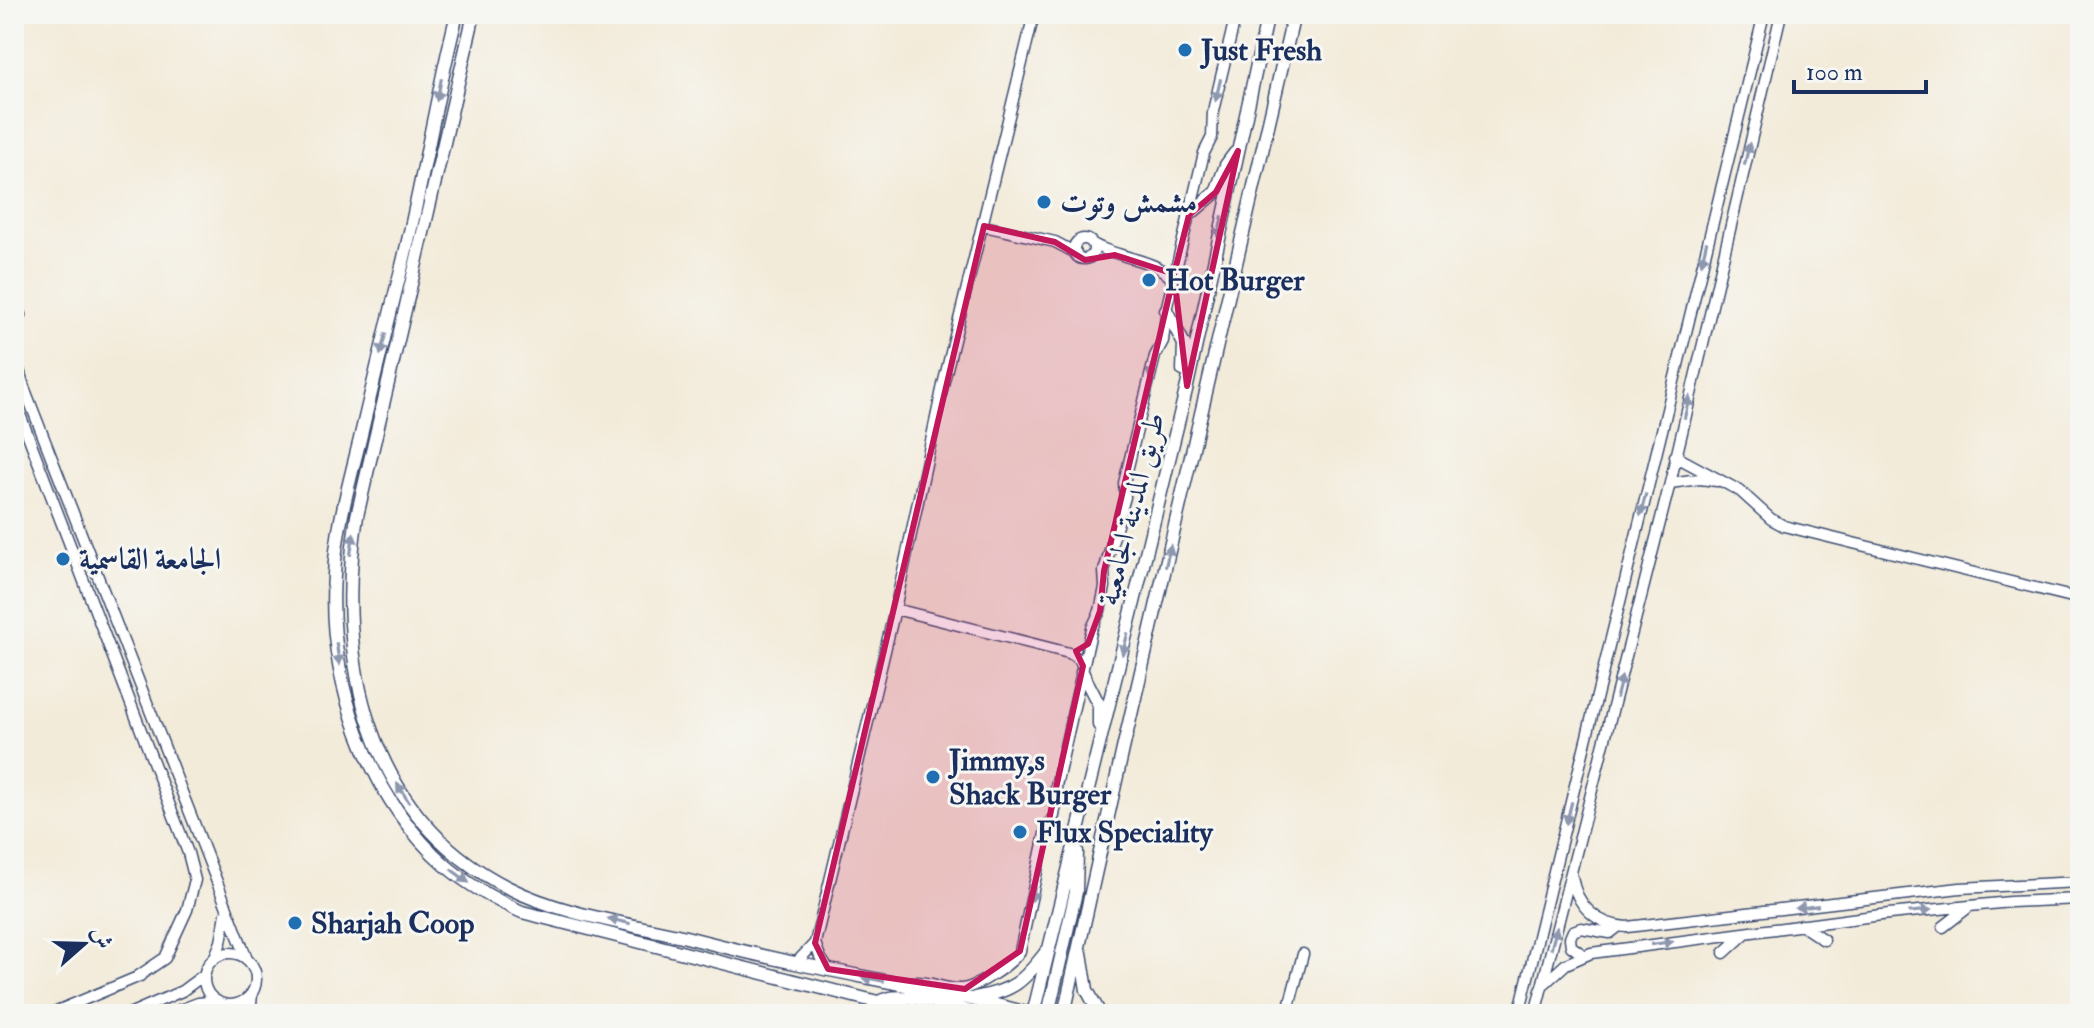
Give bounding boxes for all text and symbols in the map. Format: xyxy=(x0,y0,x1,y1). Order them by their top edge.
place label: Just Fresh xyxy=(1199,32,1322,69)
marker: Just Fresh xyxy=(1176,41,1194,59)
scale bar xyxy=(1794,44,1926,94)
text: 100 m xyxy=(1806,57,1863,88)
one-way arrow xyxy=(432,78,445,103)
one-way arrow xyxy=(1211,78,1224,103)
one-way arrow xyxy=(1742,141,1754,166)
place label: مشمش وتوت xyxy=(1060,184,1197,223)
marker: مشمش وتوت xyxy=(1035,193,1053,211)
one-way arrow xyxy=(1213,214,1226,239)
one-way arrow xyxy=(1697,240,1710,265)
place label: Hot Burger xyxy=(1165,262,1305,299)
marker: Hot Burger xyxy=(1140,271,1158,289)
one-way arrow xyxy=(376,331,389,356)
one-way arrow xyxy=(1145,355,1157,380)
one-way arrow xyxy=(1681,394,1693,419)
street label: طريق المدينة الجامعية xyxy=(1090,409,1173,610)
one-way arrow xyxy=(1637,493,1649,518)
one-way arrow xyxy=(346,531,359,556)
place label: الجامعة القاسمية xyxy=(79,541,221,578)
one-way arrow xyxy=(1162,543,1175,568)
marker: الجامعة القاسمية xyxy=(54,550,72,568)
one-way arrow xyxy=(1118,631,1130,656)
one-way arrow xyxy=(332,642,344,667)
one-way arrow xyxy=(1613,674,1626,699)
place label: Jimmy,s Shack Burger xyxy=(947,742,1112,813)
marker: Jimmy,s Shack Burger xyxy=(924,768,942,786)
one-way arrow xyxy=(395,782,410,803)
one-way arrow xyxy=(1563,800,1575,825)
place label: Flux Speciality xyxy=(1036,814,1215,851)
marker: Flux Speciality xyxy=(1011,823,1029,841)
one-way arrow xyxy=(450,868,470,884)
one-way arrow xyxy=(1027,878,1040,903)
one-way arrow xyxy=(1794,900,1819,913)
north arrow xyxy=(44,904,124,984)
place label: Sharjah Coop xyxy=(311,905,474,942)
one-way arrow xyxy=(1908,905,1933,918)
marker: Sharjah Coop xyxy=(286,914,304,932)
one-way arrow xyxy=(607,915,632,927)
text: ش xyxy=(85,922,119,953)
one-way arrow xyxy=(1549,926,1561,951)
one-way arrow xyxy=(1650,936,1675,949)
one-way arrow xyxy=(860,972,885,984)

